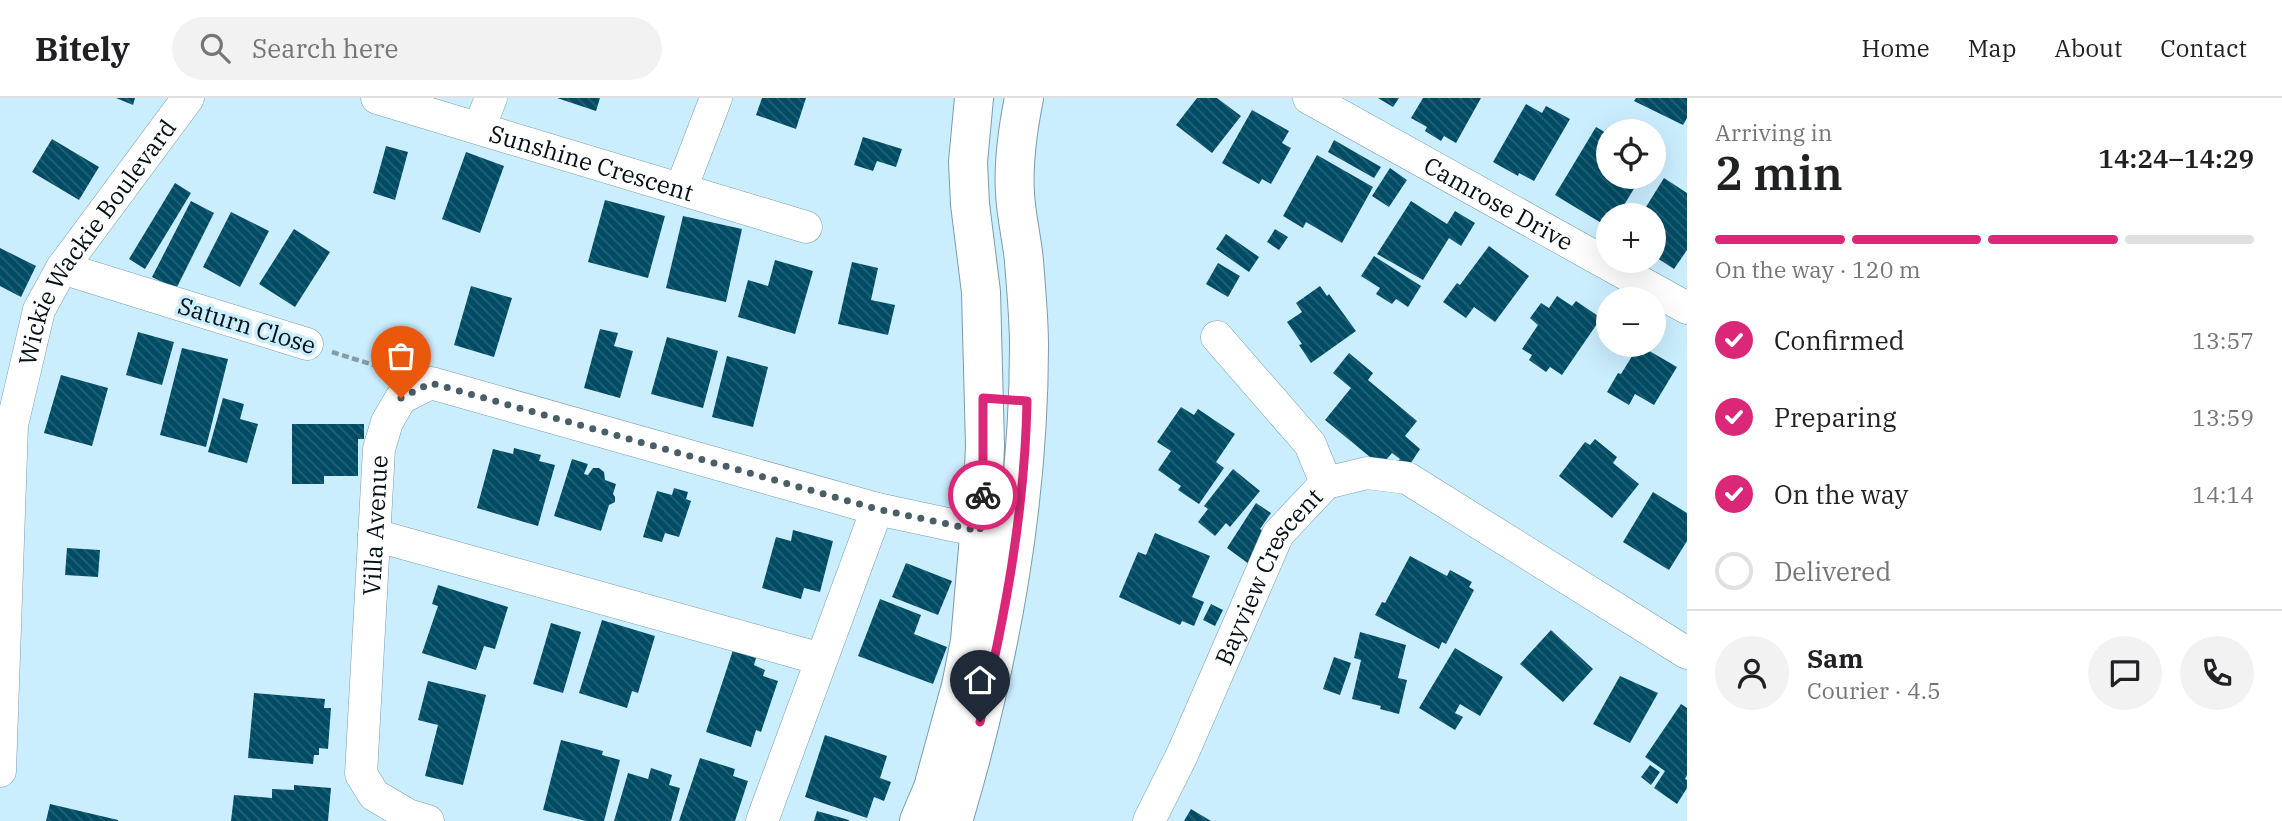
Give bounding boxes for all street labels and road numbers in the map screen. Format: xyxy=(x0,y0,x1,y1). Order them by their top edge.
street label: Wickie Wackie Boulevard xyxy=(11,113,183,368)
street label: Sunshine Crescent xyxy=(486,117,697,208)
street label: Camrose Drive xyxy=(1418,149,1579,258)
street label: Saturn Close xyxy=(174,289,320,361)
street label: Villa Avenue xyxy=(355,454,395,596)
street label: Bayview Crescent xyxy=(1207,481,1329,670)

